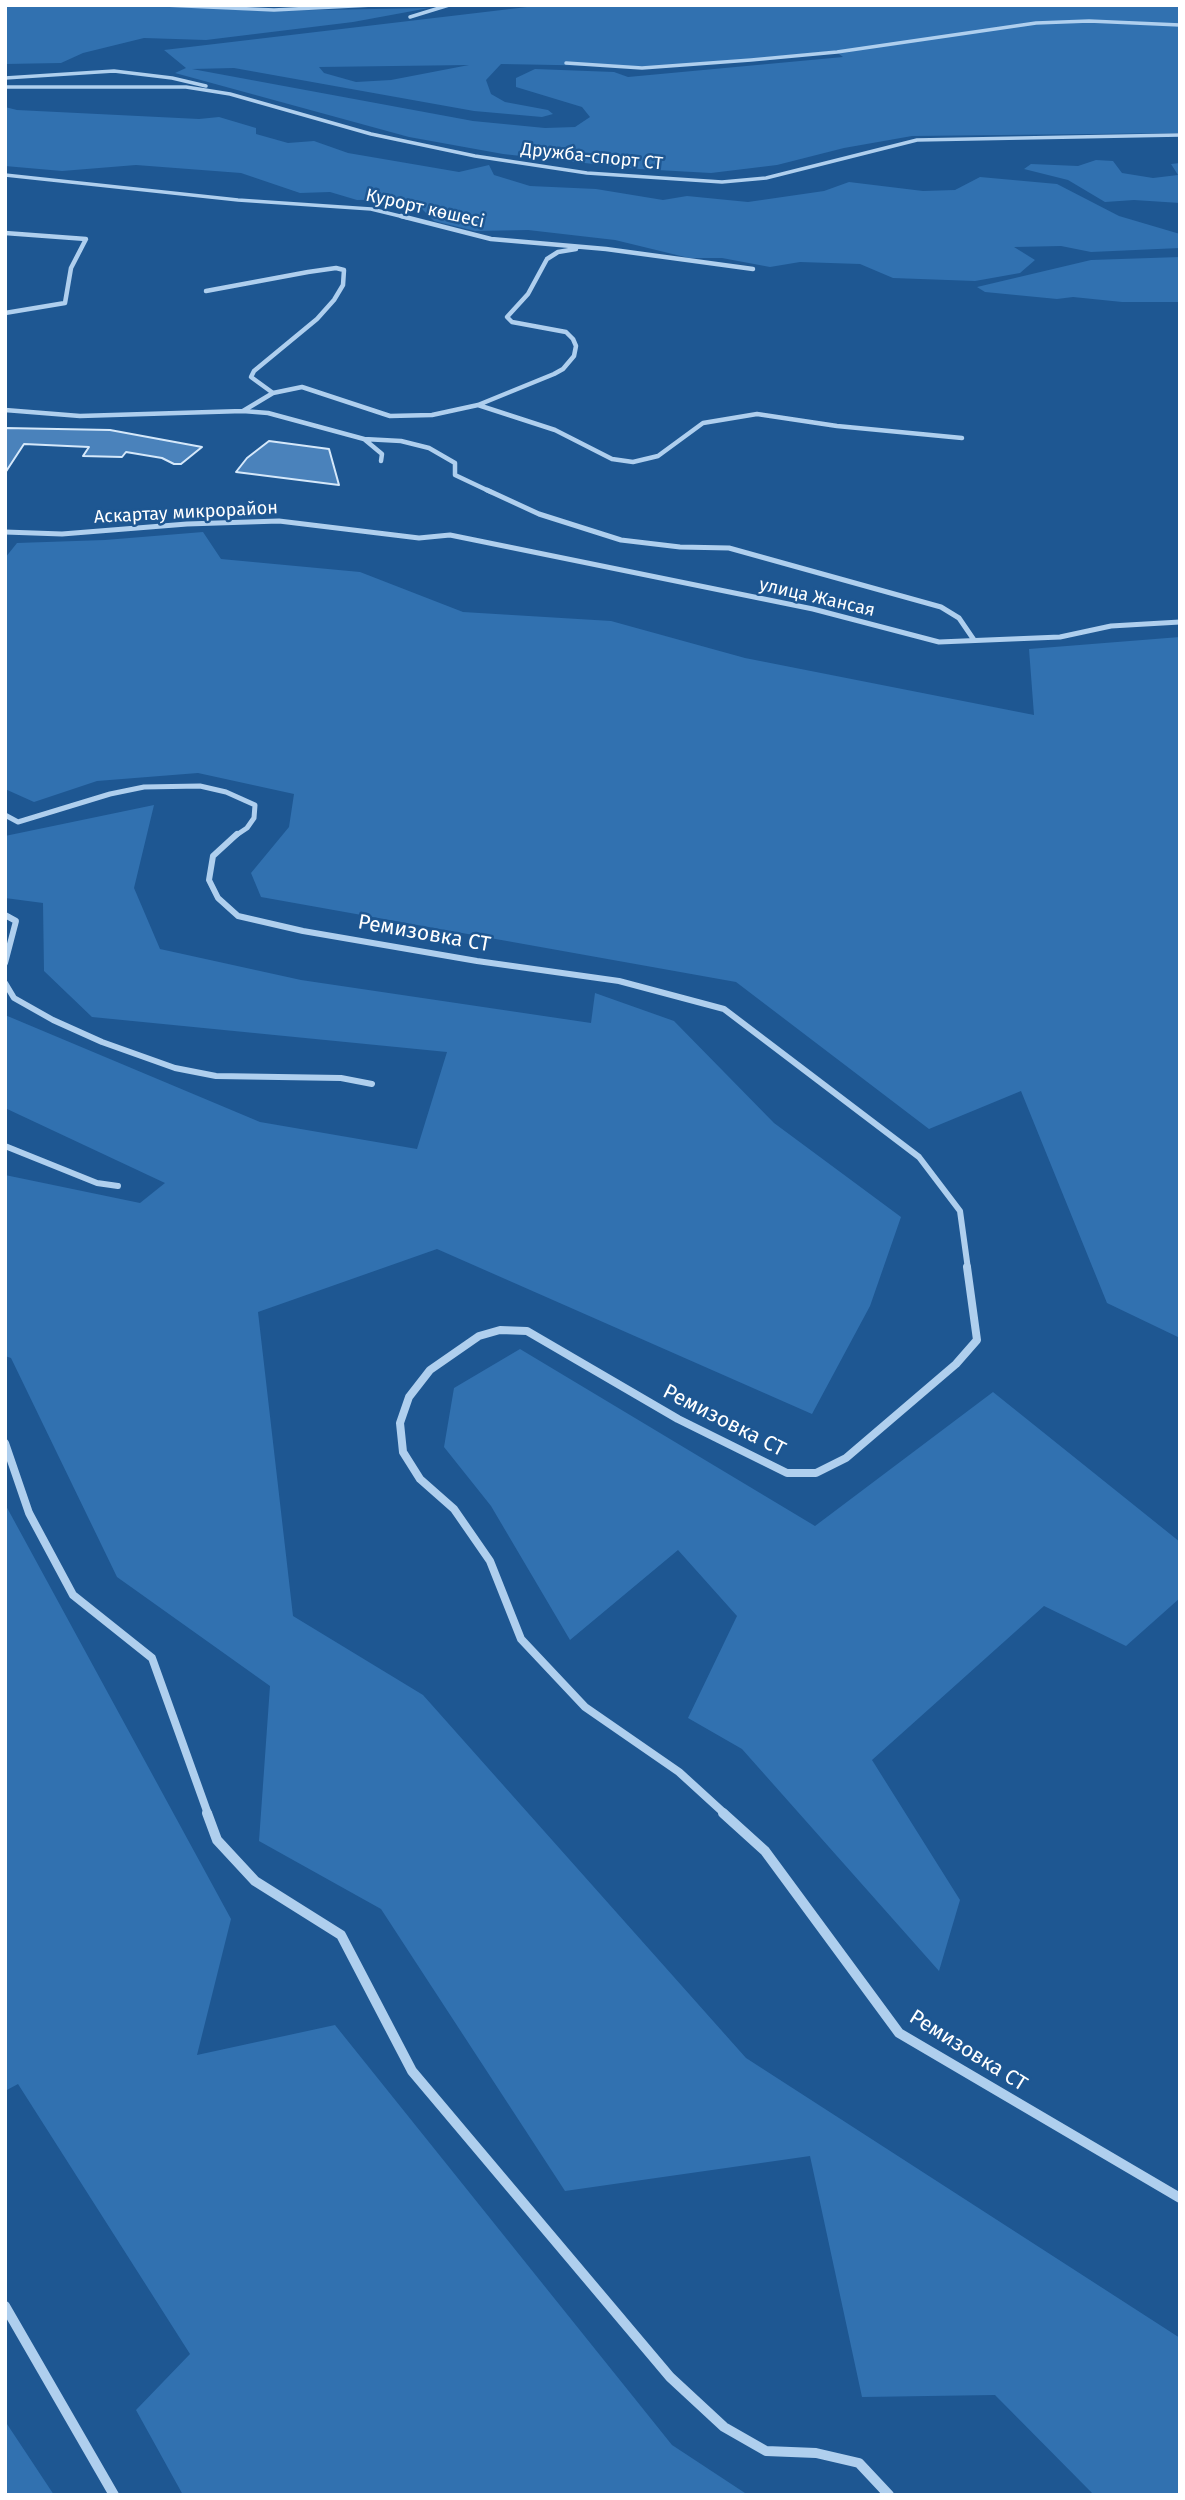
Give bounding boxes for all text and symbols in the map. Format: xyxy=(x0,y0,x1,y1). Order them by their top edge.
street label: Дружба-спорт СТ xyxy=(520,139,664,175)
street label: Курорт көшесі xyxy=(364,185,486,233)
street label: Аскартау микрорайон xyxy=(93,497,279,529)
street label: улица Жансая xyxy=(757,574,877,622)
street label: Ремизовка СТ xyxy=(356,910,492,958)
street label: Ремизовка СТ xyxy=(658,1379,790,1463)
street label: Ремизовка СТ xyxy=(904,2005,1032,2097)

